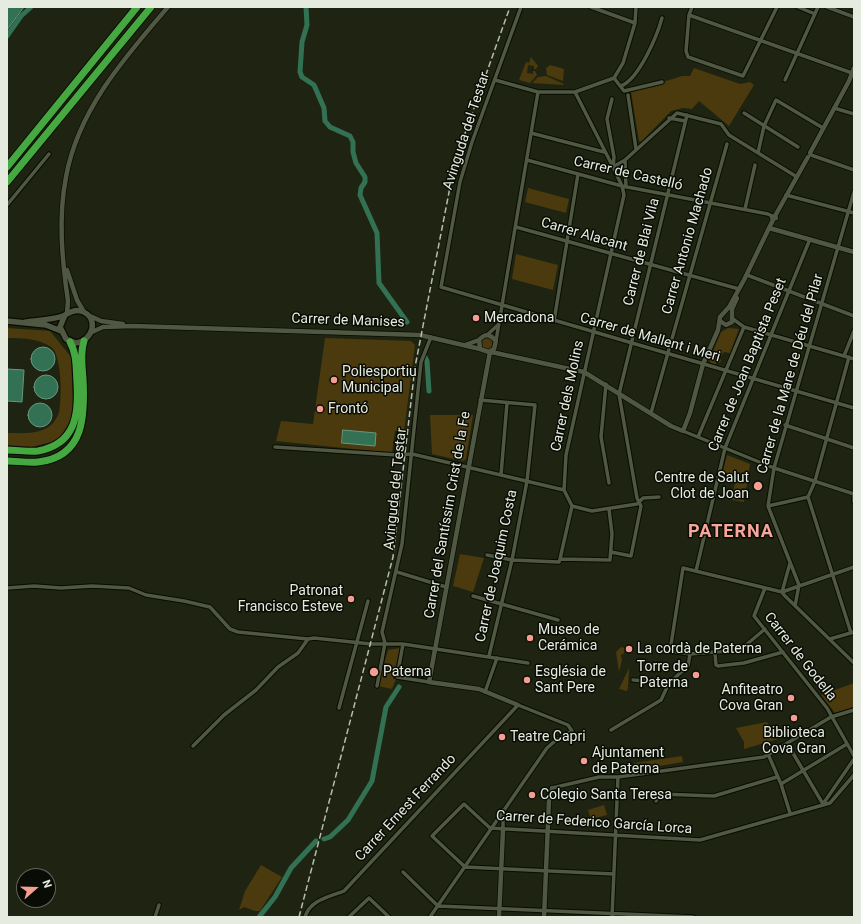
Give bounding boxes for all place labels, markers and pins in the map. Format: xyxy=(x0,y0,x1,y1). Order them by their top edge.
place label: Mercadona xyxy=(484,310,554,326)
marker: Mercadona xyxy=(471,313,481,323)
place label: Poliesportiu Municipal xyxy=(342,364,417,396)
marker: Poliesportiu Municipal xyxy=(329,375,339,385)
place label: Frontó xyxy=(328,401,368,417)
marker: Frontó xyxy=(315,404,325,414)
place label: Centre de Salut Clot de Joan xyxy=(654,470,749,502)
marker: Centre de Salut Clot de Joan xyxy=(752,480,764,492)
place label: Patronat Francisco Esteve xyxy=(238,583,343,616)
marker: Patronat Francisco Esteve xyxy=(346,594,356,604)
place label: Museo de Cerámica xyxy=(538,622,599,654)
marker: Museo de Cerámica xyxy=(525,633,535,643)
place label: La cordà de Paterna xyxy=(637,641,762,657)
marker: La cordà de Paterna xyxy=(624,644,634,654)
place label: Torre de Paterna xyxy=(637,659,688,692)
place label: Paterna xyxy=(383,664,431,680)
place label: Església de Sant Pere xyxy=(535,664,606,696)
marker: Paterna xyxy=(368,666,380,678)
marker: Torre de Paterna xyxy=(691,670,701,680)
marker: Església de Sant Pere xyxy=(522,675,532,685)
place label: Anfiteatro Cova Gran xyxy=(719,682,783,714)
marker: Anfiteatro Cova Gran xyxy=(786,693,796,703)
marker: Biblioteca Cova Gran xyxy=(789,713,799,723)
place label: Biblioteca Cova Gran xyxy=(762,725,826,758)
place label: Teatre Capri xyxy=(510,729,586,745)
marker: Teatre Capri xyxy=(497,732,507,742)
place label: Ajuntament de Paterna xyxy=(592,745,664,778)
marker: Ajuntament de Paterna xyxy=(579,756,589,766)
place label: Colegio Santa Teresa xyxy=(540,787,672,803)
marker: Colegio Santa Teresa xyxy=(527,790,537,800)

